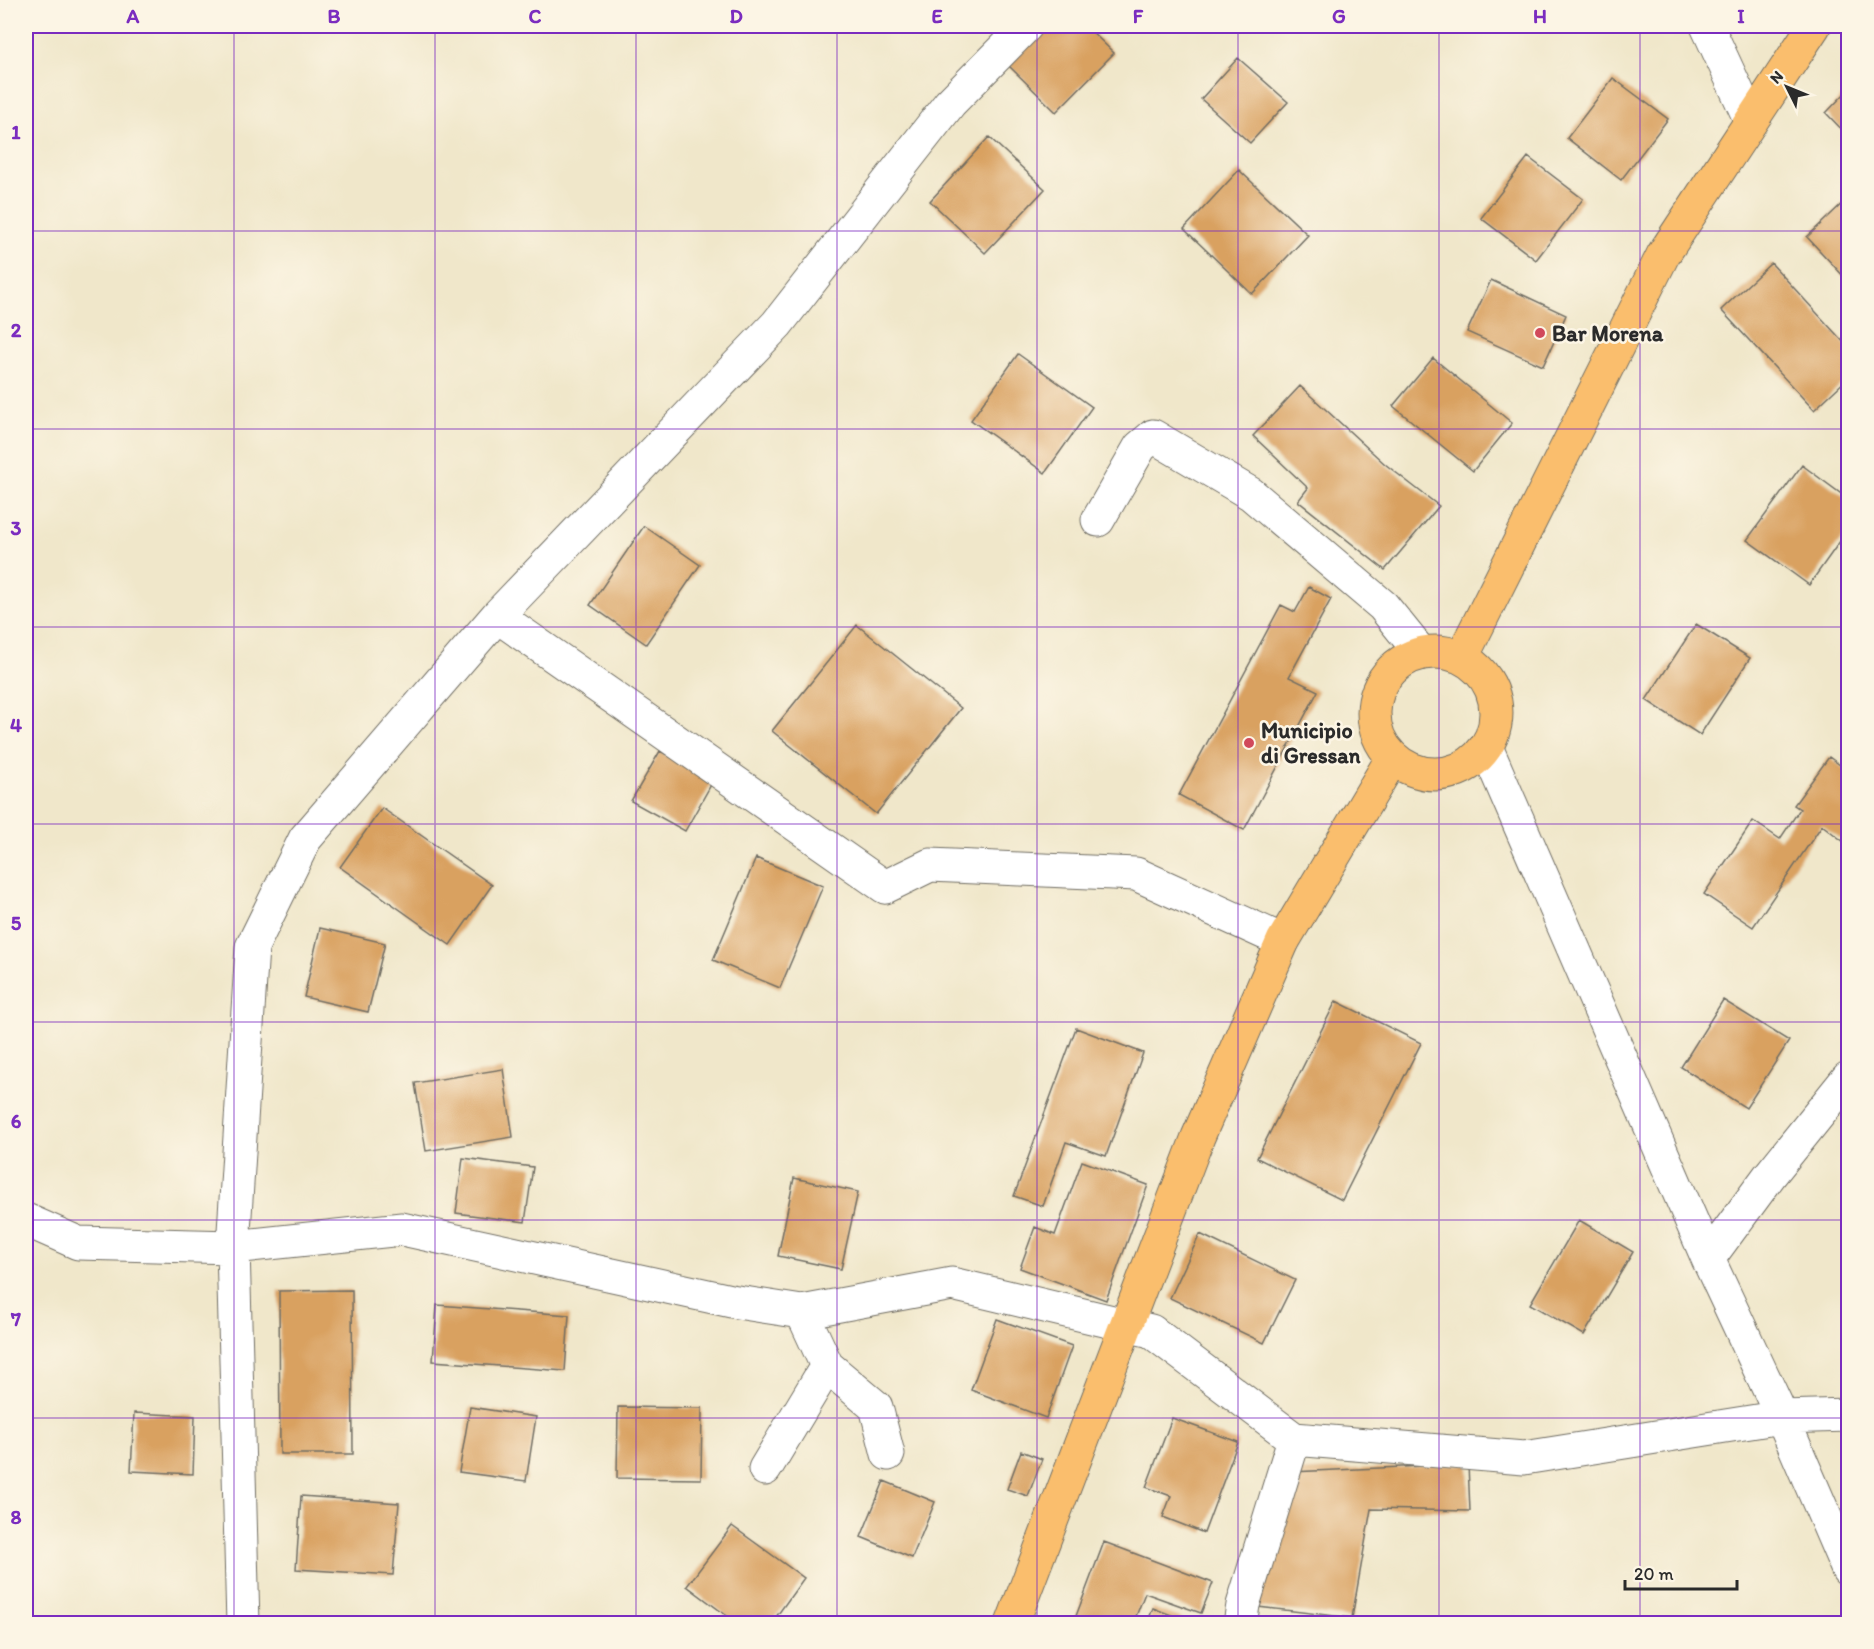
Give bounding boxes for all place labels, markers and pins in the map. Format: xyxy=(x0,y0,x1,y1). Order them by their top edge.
place label: Bar Morena xyxy=(1552,320,1664,347)
marker: Bar Morena xyxy=(1533,326,1547,340)
place label: Municipio di Gressan xyxy=(1261,717,1361,769)
marker: Municipio di Gressan xyxy=(1242,736,1256,750)

